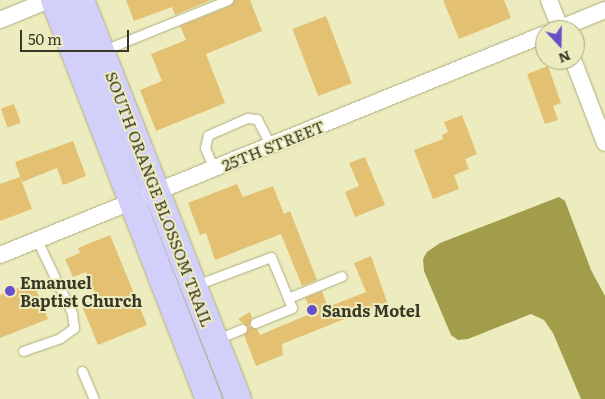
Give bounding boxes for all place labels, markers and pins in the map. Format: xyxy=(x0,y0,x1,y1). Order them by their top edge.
place label: Emanuel Baptist Church xyxy=(20,272,142,310)
marker: Emanuel Baptist Church xyxy=(4,285,16,297)
place label: Sands Motel xyxy=(322,300,421,320)
marker: Sands Motel xyxy=(306,304,318,316)

